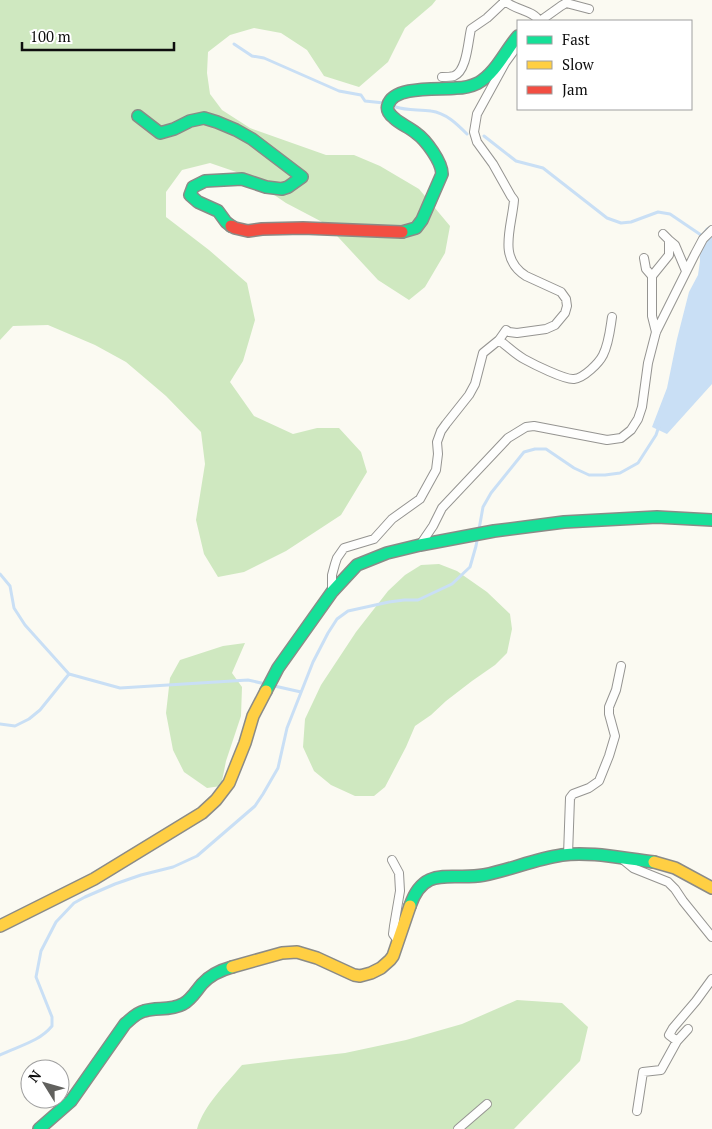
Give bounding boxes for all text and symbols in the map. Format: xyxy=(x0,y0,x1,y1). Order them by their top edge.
scale bar xyxy=(22,20,175,52)
legend xyxy=(517,20,692,110)
text: 100 m xyxy=(30,26,71,46)
text: Fast xyxy=(562,29,590,49)
text: Slow xyxy=(562,54,595,74)
text: Jam xyxy=(562,79,588,99)
north arrow xyxy=(20,1059,70,1109)
text: N xyxy=(23,1066,45,1086)

